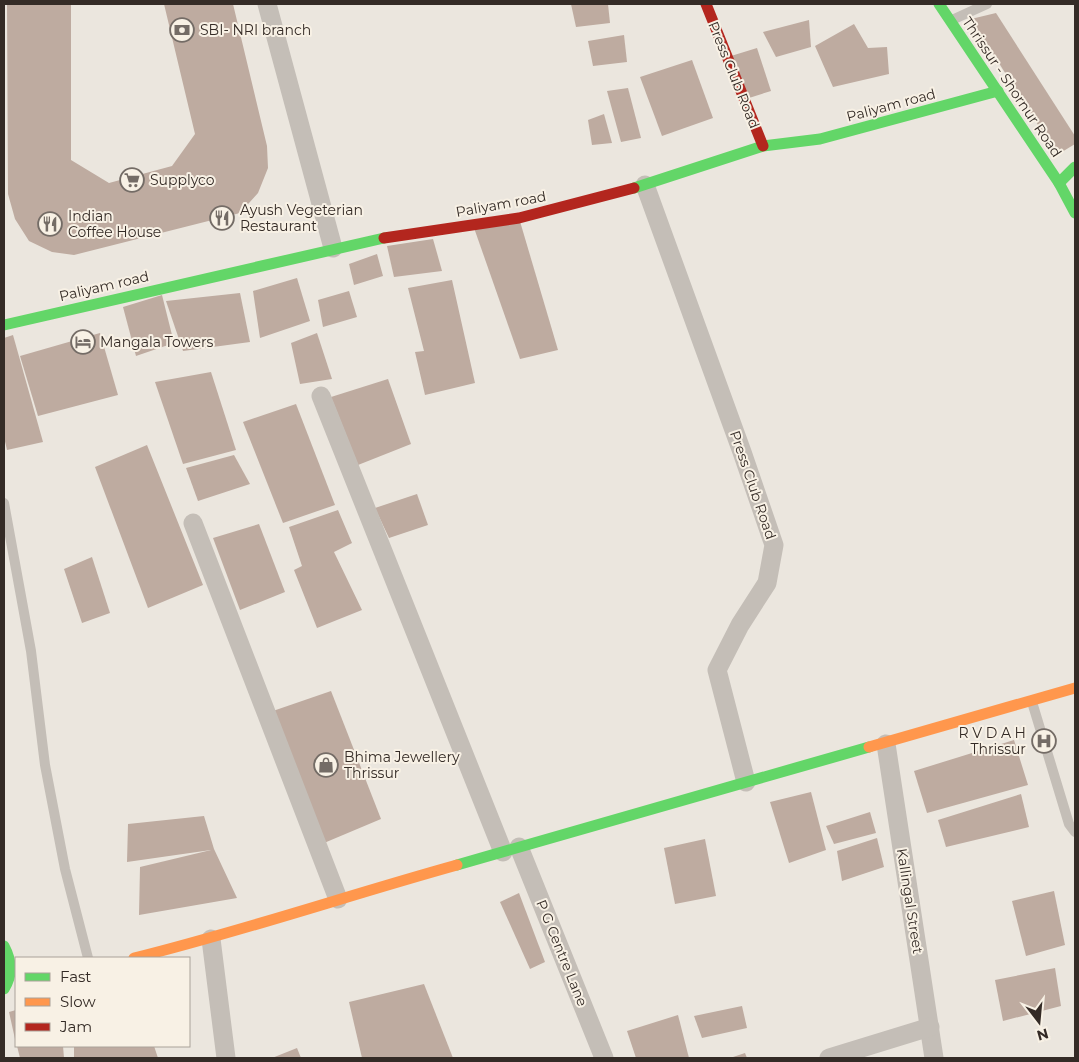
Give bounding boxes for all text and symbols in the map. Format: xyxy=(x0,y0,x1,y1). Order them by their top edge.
street label: Thrissur - Shornur Road xyxy=(958,13,1066,161)
bank icon: SBI- NRI branch xyxy=(169,17,195,43)
street label: Press Club Road xyxy=(704,19,764,131)
place label: SBI- NRI branch xyxy=(200,21,311,39)
street label: Paliyam road xyxy=(844,84,938,126)
supermarket icon: Supplyco xyxy=(119,167,145,193)
place label: Supplyco xyxy=(150,171,215,189)
street label: Paliyam road xyxy=(454,187,548,221)
place label: Ayush Vegeterian Restaurant xyxy=(240,201,363,235)
restaurant icon: Ayush Vegeterian Restaurant xyxy=(209,205,235,231)
place label: Indian Coffee House xyxy=(68,207,161,241)
restaurant icon: Indian Coffee House xyxy=(37,211,63,237)
street label: Paliyam road xyxy=(57,267,151,305)
hotel icon: Mangala Towers xyxy=(70,329,96,355)
place label: Mangala Towers xyxy=(100,333,214,351)
street label: Press Club Road xyxy=(726,428,780,542)
place label: R V D A H Thrissur xyxy=(958,724,1026,758)
hospital icon: R V D A H Thrissur xyxy=(1031,728,1057,754)
place label: Bhima Jewellery Thrissur xyxy=(344,748,460,782)
shop icon: Bhima Jewellery Thrissur xyxy=(313,752,339,778)
street label: Kallingal Street xyxy=(893,847,927,955)
street label: P G Centre Lane xyxy=(532,897,592,1009)
legend xyxy=(15,957,190,1047)
text: Fast xyxy=(60,967,91,986)
text: Slow xyxy=(60,992,96,1011)
north arrow xyxy=(1014,997,1064,1047)
text: Jam xyxy=(59,1017,92,1036)
text: N xyxy=(1035,1024,1051,1045)

